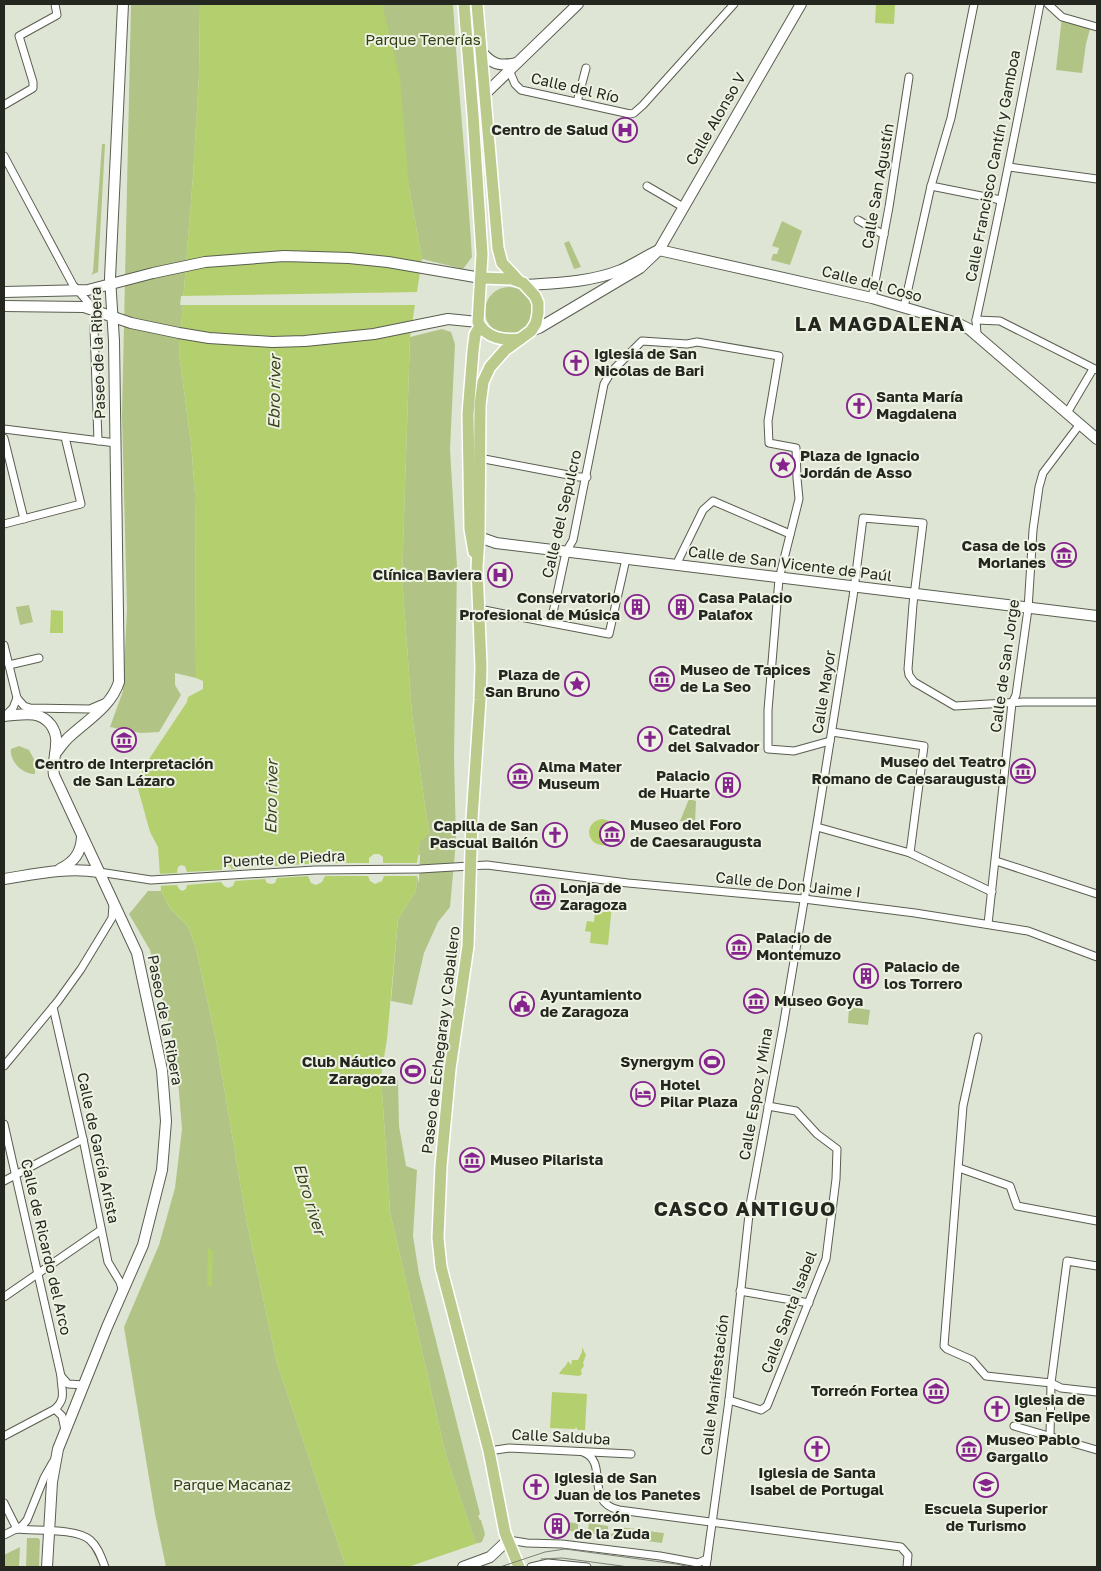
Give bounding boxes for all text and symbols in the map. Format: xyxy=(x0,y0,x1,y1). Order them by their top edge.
park label: Parque Tenerías xyxy=(365,30,481,48)
street label: Calle Francisco Cantín y Gamboa xyxy=(961,48,1023,283)
street label: Calle del Río xyxy=(529,68,621,106)
street label: Calle Alonso V xyxy=(681,69,749,168)
hospital icon: Centro de Salud xyxy=(612,117,638,143)
place label: Centro de Salud xyxy=(491,120,608,138)
street label: Calle San Agustín xyxy=(857,122,897,250)
street label: Calle del Coso xyxy=(820,261,924,305)
street label: Paseo de la Ribera xyxy=(86,286,108,420)
district label: LA MAGDALENA xyxy=(795,311,965,335)
place label: Iglesia de San Nicolas de Bari xyxy=(594,344,704,379)
church icon: Iglesia de San Nicolas de Bari xyxy=(563,350,589,376)
water label: Ebro river xyxy=(263,352,285,429)
place label: Santa María Magdalena xyxy=(876,387,963,422)
church icon: Santa María Magdalena xyxy=(846,393,872,419)
place label: Plaza de Ignacio Jordán de Asso xyxy=(800,446,920,481)
street label: Calle del Sepulcro xyxy=(538,448,585,580)
place icon: Plaza de Ignacio Jordán de Asso xyxy=(770,452,796,478)
place label: Casa de los Morlanes xyxy=(962,536,1046,571)
street label: Calle de San Vicente de Paúl xyxy=(687,542,893,584)
museum icon: Casa de los Morlanes xyxy=(1051,542,1077,568)
hospital icon: Clínica Baviera xyxy=(487,562,513,588)
place label: Clínica Baviera xyxy=(373,565,482,583)
place label: Conservatorio Profesional de Música xyxy=(459,588,620,623)
place label: Casa Palacio Palafox xyxy=(698,588,792,623)
building icon: Conservatorio Profesional de Música xyxy=(624,594,650,620)
building icon: Casa Palacio Palafox xyxy=(668,594,694,620)
street label: Calle de San Jorge xyxy=(986,598,1022,734)
street label: Calle Mayor xyxy=(808,649,839,735)
place label: Museo de Tapices de La Seo xyxy=(680,660,811,695)
place label: Plaza de San Bruno xyxy=(485,665,560,700)
museum icon: Museo de Tapices de La Seo xyxy=(649,666,675,692)
place icon: Plaza de San Bruno xyxy=(564,671,590,697)
place label: Catedral del Salvador xyxy=(668,720,760,755)
church icon: Catedral del Salvador xyxy=(637,726,663,752)
museum icon: Centro de Interpretación de San Lázaro xyxy=(111,727,137,753)
place label: Museo del Teatro Romano de Caesaraugusta xyxy=(812,752,1006,787)
place label: Centro de Interpretación de San Lázaro xyxy=(35,754,213,789)
water label: Ebro river xyxy=(260,757,282,834)
place label: Alma Mater Museum xyxy=(538,757,622,792)
museum icon: Museo del Teatro Romano de Caesaraugusta xyxy=(1010,758,1036,784)
museum icon: Alma Mater Museum xyxy=(507,763,533,789)
place label: Palacio de Huarte xyxy=(638,766,710,801)
building icon: Palacio de Huarte xyxy=(715,772,741,798)
place label: Museo del Foro de Caesaraugusta xyxy=(630,815,762,850)
place label: Capilla de San Pascual Bailón xyxy=(430,816,538,851)
museum icon: Museo del Foro de Caesaraugusta xyxy=(599,821,625,847)
church icon: Capilla de San Pascual Bailón xyxy=(542,822,568,848)
street label: Puente de Piedra xyxy=(222,846,346,870)
street label: Calle de Don Jaime I xyxy=(715,867,862,901)
place label: Lonja de Zaragoza xyxy=(560,878,627,913)
museum icon: Lonja de Zaragoza xyxy=(530,884,556,910)
street label: Paseo de Echegaray y Caballero xyxy=(417,925,463,1155)
place label: Palacio de Montemuzo xyxy=(756,928,841,963)
museum icon: Palacio de Montemuzo xyxy=(726,934,752,960)
street label: Paseo de la Ribera xyxy=(144,953,187,1087)
place label: Palacio de los Torrero xyxy=(884,957,963,992)
building icon: Palacio de los Torrero xyxy=(853,963,879,989)
place label: Ayuntamiento de Zaragoza xyxy=(540,985,642,1020)
museum icon: Museo Goya xyxy=(743,988,769,1014)
public building icon: Ayuntamiento de Zaragoza xyxy=(509,991,535,1017)
place label: Museo Goya xyxy=(774,991,863,1009)
street label: Calle Espoz y Mina xyxy=(735,1026,776,1161)
sports icon: Synergym xyxy=(699,1049,725,1075)
place label: Club Náutico Zaragoza xyxy=(302,1052,396,1087)
place label: Synergym xyxy=(620,1052,694,1070)
sports icon: Club Náutico Zaragoza xyxy=(400,1058,426,1084)
street label: Calle de García Arista xyxy=(74,1071,124,1225)
place label: Hotel Pilar Plaza xyxy=(660,1075,738,1110)
hotel icon: Hotel Pilar Plaza xyxy=(630,1081,656,1107)
museum icon: Museo Pilarista xyxy=(459,1147,485,1173)
place label: Museo Pilarista xyxy=(490,1150,603,1168)
street label: Calle de Ricardo del Arco xyxy=(18,1157,76,1337)
water label: Ebro river xyxy=(290,1161,331,1240)
district label: CASCO ANTIGUO xyxy=(654,1196,836,1220)
street label: Calle Santa Isabel xyxy=(756,1248,820,1375)
street label: Calle Manifestación xyxy=(696,1313,732,1456)
museum icon: Torreón Fortea xyxy=(923,1378,949,1404)
place label: Torreón Fortea xyxy=(811,1381,918,1399)
place label: Iglesia de San Felipe xyxy=(1014,1390,1091,1425)
church icon: Iglesia de San Felipe xyxy=(984,1396,1010,1422)
street label: Calle Salduba xyxy=(511,1424,611,1448)
place label: Museo Pablo Gargallo xyxy=(986,1430,1080,1465)
church icon: Iglesia de Santa Isabel de Portugal xyxy=(804,1436,830,1462)
museum icon: Museo Pablo Gargallo xyxy=(956,1436,982,1462)
place label: Iglesia de Santa Isabel de Portugal xyxy=(750,1463,884,1498)
place label: Iglesia de San Juan de los Panetes xyxy=(554,1468,701,1503)
school or university icon: Escuela Superior de Turismo xyxy=(973,1472,999,1498)
church icon: Iglesia de San Juan de los Panetes xyxy=(523,1474,549,1500)
park label: Parque Macanaz xyxy=(173,1475,291,1493)
place label: Escuela Superior de Turismo xyxy=(924,1499,1048,1534)
place label: Torreón de la Zuda xyxy=(574,1507,650,1542)
building icon: Torreón de la Zuda xyxy=(544,1513,570,1539)

